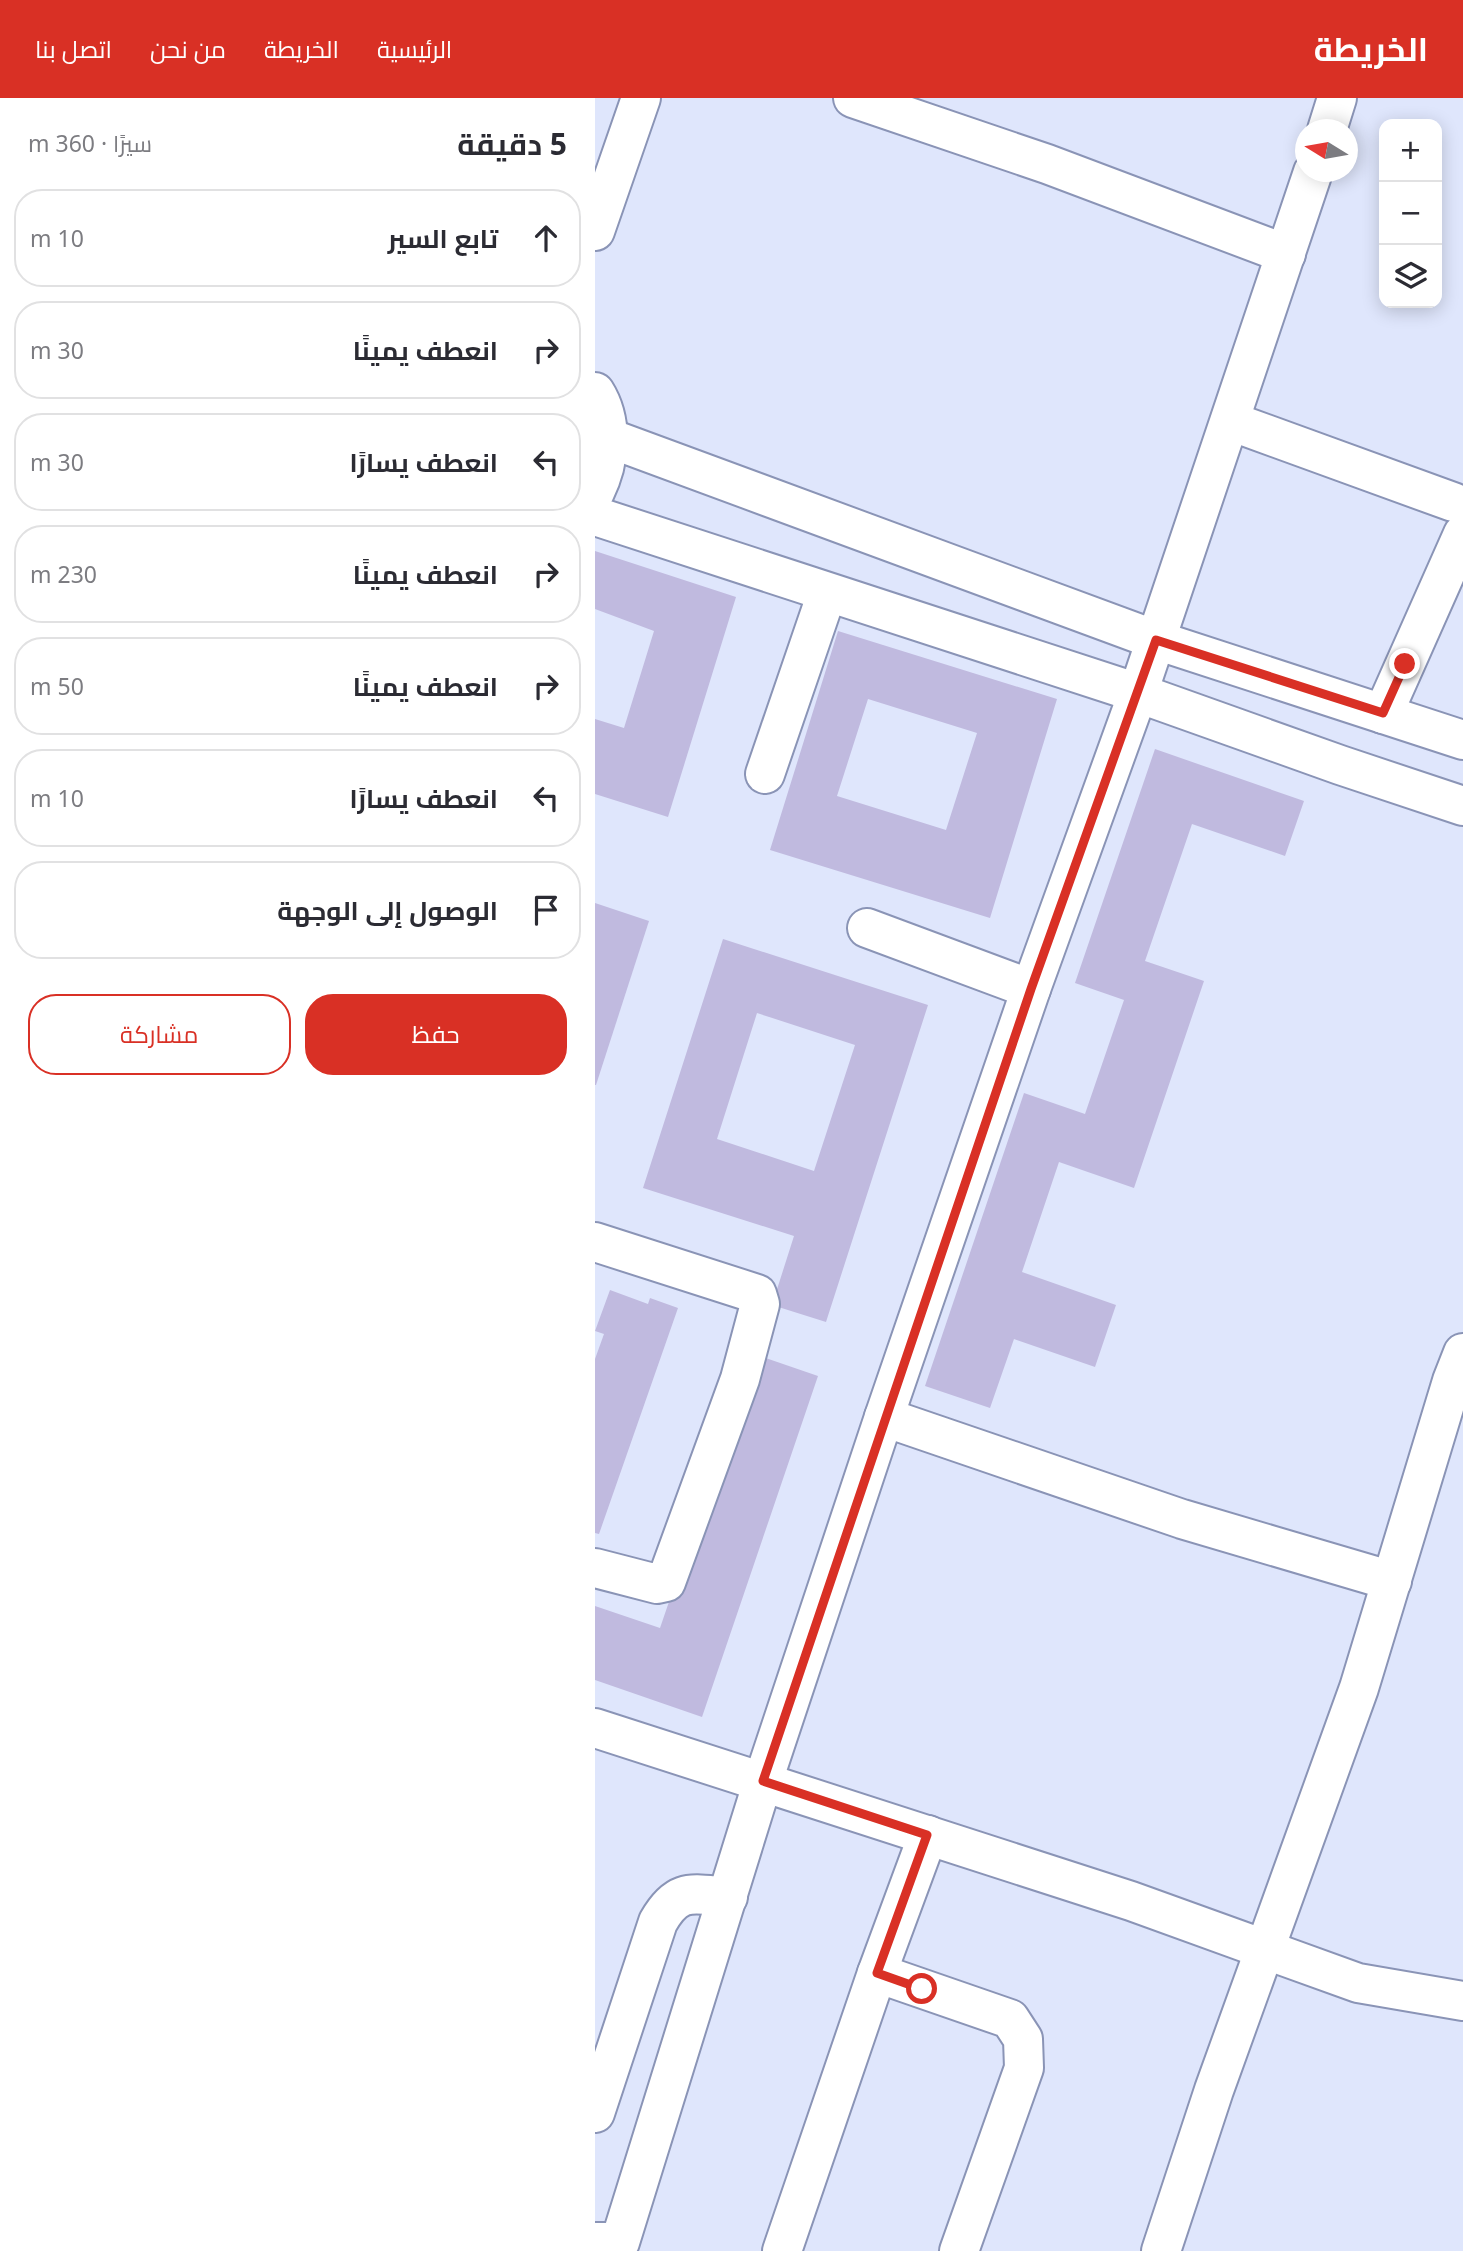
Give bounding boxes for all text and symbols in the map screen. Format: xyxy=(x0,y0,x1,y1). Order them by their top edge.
text: الخريطة xyxy=(1314,26,1428,71)
text: اتصل بنا xyxy=(35,32,112,65)
text: من نحن xyxy=(150,32,226,65)
text: الخريطة xyxy=(264,32,339,65)
text: الرئيسية xyxy=(377,32,452,65)
north arrow xyxy=(1295,119,1358,182)
map controls xyxy=(1379,119,1442,308)
button: + xyxy=(1379,119,1442,182)
text: 5 دقيقة xyxy=(457,123,567,164)
text: سيرًا · 360 m xyxy=(28,127,152,159)
button: − xyxy=(1379,182,1442,245)
icon: ahead xyxy=(527,219,565,257)
text: تابع السير xyxy=(388,220,498,256)
text: 10 m xyxy=(30,222,84,254)
button: layers xyxy=(1379,245,1442,308)
icon: right xyxy=(527,331,565,369)
text: انعطف يمينًا xyxy=(353,332,498,368)
text: 30 m xyxy=(30,334,84,366)
icon: left xyxy=(527,443,565,481)
text: انعطف يسارًا xyxy=(349,444,498,480)
text: 30 m xyxy=(30,446,84,478)
icon: right xyxy=(527,555,565,593)
text: انعطف يمينًا xyxy=(353,556,498,592)
text: 230 m xyxy=(30,558,97,590)
route end xyxy=(1389,648,1420,679)
icon: right xyxy=(527,667,565,705)
text: انعطف يمينًا xyxy=(353,668,498,704)
text: 50 m xyxy=(30,670,84,702)
icon: left xyxy=(527,779,565,817)
text: انعطف يسارًا xyxy=(349,780,498,816)
text: 10 m xyxy=(30,782,84,814)
icon: arrive xyxy=(527,891,565,929)
text: الوصول إلى الوجهة xyxy=(277,892,498,928)
button: مشاركة xyxy=(28,994,291,1075)
button: حفظ xyxy=(305,994,567,1075)
route start xyxy=(906,1973,937,2004)

